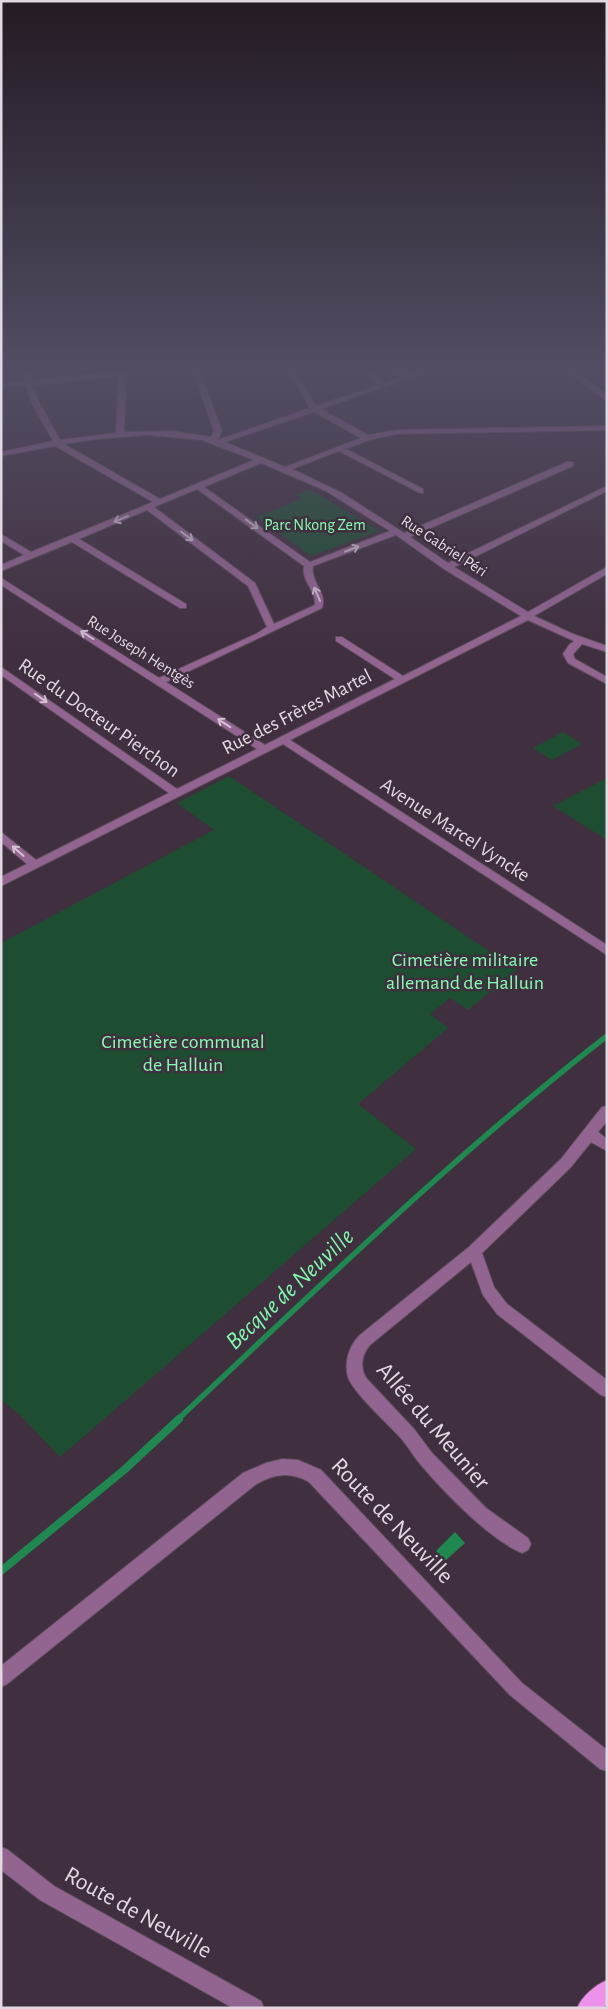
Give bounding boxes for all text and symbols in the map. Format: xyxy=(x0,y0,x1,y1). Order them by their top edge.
street label: Rue Gabriel Péri xyxy=(398,512,490,580)
one-way arrow xyxy=(114,514,129,524)
park label: Parc Nkong Zem xyxy=(264,517,366,533)
one-way arrow xyxy=(245,519,259,529)
one-way arrow xyxy=(180,531,194,541)
one-way arrow xyxy=(344,543,359,553)
one-way arrow xyxy=(311,587,321,602)
street label: Rue Joseph Hentgès xyxy=(84,612,198,692)
one-way arrow xyxy=(81,630,95,640)
street label: Rue du Docteur Pierchon xyxy=(15,655,183,781)
street label: Rue des Frères Martel xyxy=(219,666,375,758)
one-way arrow xyxy=(34,693,48,703)
one-way arrow xyxy=(218,718,232,728)
street label: Avenue Marcel Vyncke xyxy=(377,774,533,886)
one-way arrow xyxy=(12,845,25,856)
park label: Cimetière militaire allemand de Halluin xyxy=(386,950,544,993)
park label: Cimetière communal de Halluin xyxy=(101,1032,265,1075)
water label: Becque de Neuville xyxy=(221,1224,359,1354)
street label: Allée du Meunier xyxy=(372,1358,494,1494)
street label: Route de Neuville xyxy=(326,1454,458,1588)
street label: Route de Neuville xyxy=(60,1863,216,1963)

